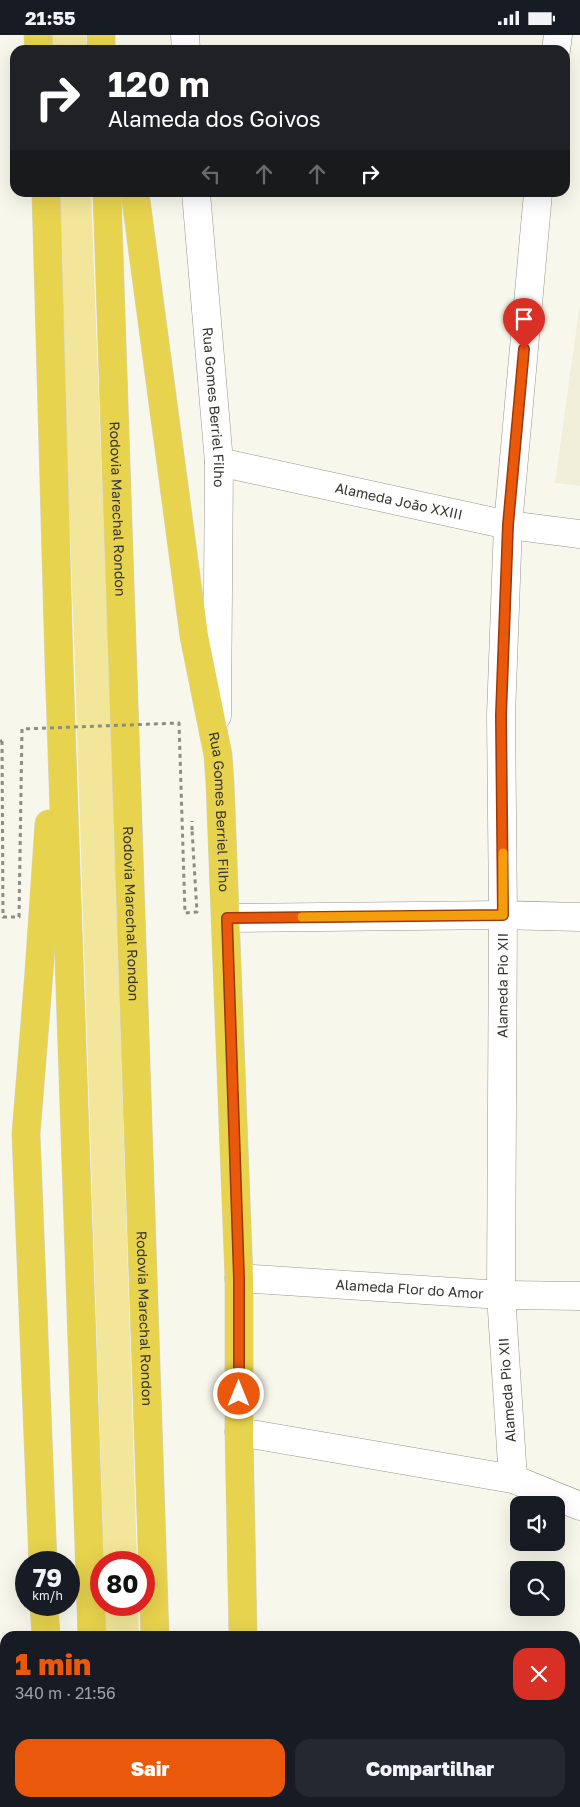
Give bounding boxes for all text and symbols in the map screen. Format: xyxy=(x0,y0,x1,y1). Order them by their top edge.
text: 21:55 xyxy=(25,6,76,29)
text: 120 m xyxy=(108,63,210,105)
icon: right xyxy=(25,65,90,130)
text: Alameda dos Goivos xyxy=(108,105,321,132)
icon: left xyxy=(197,160,225,188)
icon: ahead xyxy=(250,160,278,188)
icon: ahead xyxy=(303,160,331,188)
icon: right xyxy=(356,160,384,188)
pin xyxy=(503,298,545,349)
icon: arrive xyxy=(510,305,538,333)
street label: Rua Gomes Berriel Filho xyxy=(199,326,228,488)
street label: Rodovia Marechal Rondon xyxy=(107,421,129,597)
street label: Alameda João XXIII xyxy=(334,479,464,523)
street label: Rua Gomes Berriel Filho xyxy=(205,730,233,892)
street label: Rodovia Marechal Rondon xyxy=(120,826,143,1001)
street label: Alameda Pio XII xyxy=(493,933,511,1038)
street label: Rodovia Marechal Rondon xyxy=(134,1231,156,1406)
street label: Alameda Flor do Amor xyxy=(335,1275,485,1302)
street label: Alameda Pio XII xyxy=(494,1337,519,1443)
position arrow xyxy=(212,1367,264,1419)
map controls xyxy=(510,1496,565,1616)
button: sound xyxy=(510,1496,565,1551)
speed limit sign: 80 xyxy=(90,1551,155,1616)
button: search xyxy=(510,1561,565,1616)
text: 79 xyxy=(33,1562,62,1593)
text: km/h xyxy=(32,1588,63,1603)
text: 1 min xyxy=(15,1646,91,1682)
button: close xyxy=(513,1648,565,1700)
text: 340 m · 21:56 xyxy=(15,1683,116,1703)
button: Sair xyxy=(15,1739,285,1797)
button: Compartilhar xyxy=(295,1739,565,1797)

